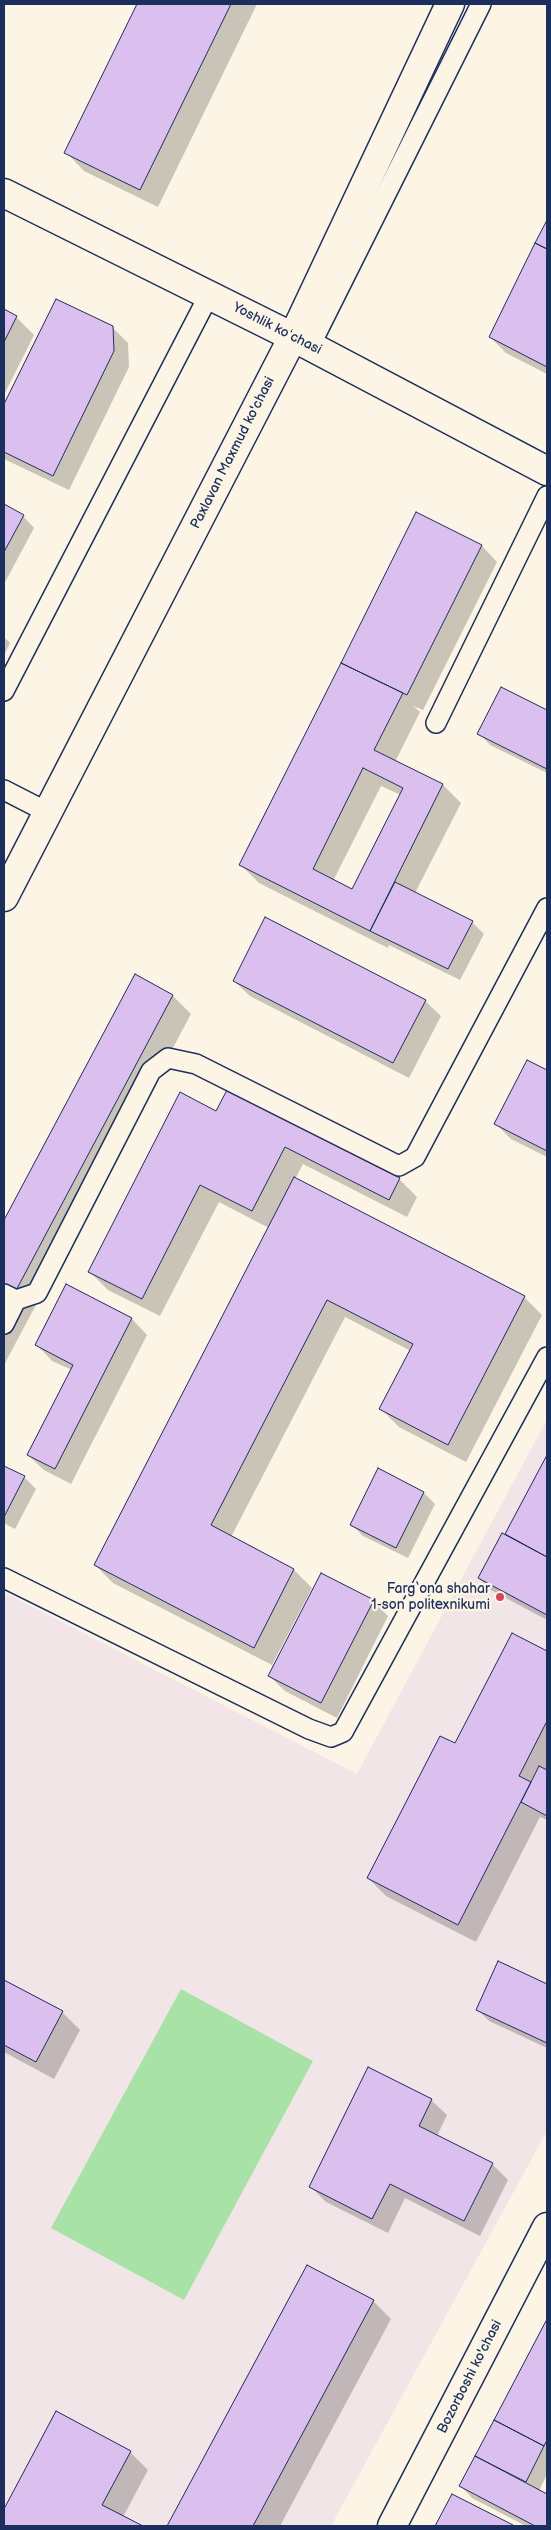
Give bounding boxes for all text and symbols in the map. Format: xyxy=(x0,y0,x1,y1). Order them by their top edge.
street label: Yoshlik koʻchasi xyxy=(230,299,324,359)
street label: Paxlavan Maxmud ko'chasi xyxy=(187,374,279,532)
place label: Farg‘ona shahar 1-son politexnikumi xyxy=(371,1581,490,1614)
marker: Farg‘ona shahar 1-son politexnikumi xyxy=(494,1591,506,1603)
street label: Bozorboshi ko'chasi xyxy=(434,2317,506,2437)

